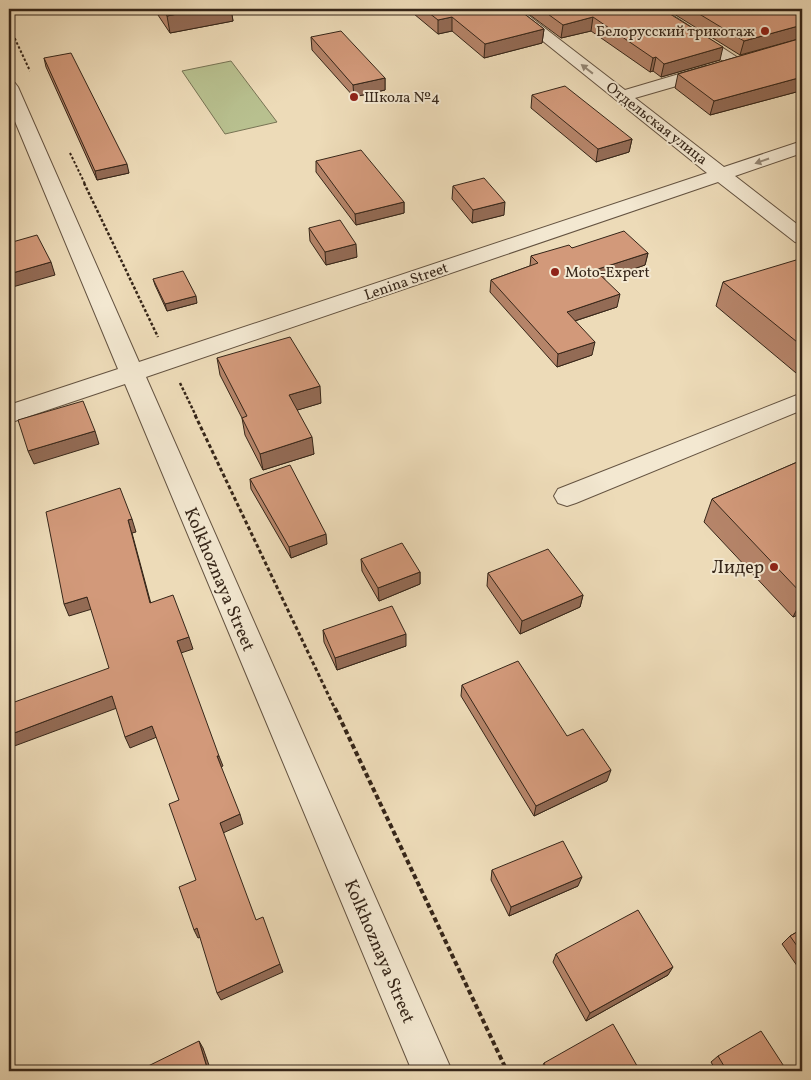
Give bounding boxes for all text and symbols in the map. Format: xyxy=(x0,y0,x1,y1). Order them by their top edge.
place label: Белорусский трикотаж xyxy=(596,22,755,43)
marker: Белорусский трикотаж xyxy=(759,25,771,37)
one-way arrow xyxy=(581,63,594,74)
street label: Отдельская улица xyxy=(601,78,711,171)
place label: Школа №4 xyxy=(364,88,440,109)
marker: Школа №4 xyxy=(348,91,360,103)
one-way arrow xyxy=(755,158,770,165)
street label: Lenina Street xyxy=(362,258,451,307)
place label: Moto-Expert xyxy=(565,263,650,284)
marker: Moto-Expert xyxy=(549,266,561,278)
street label: Kolkhoznaya Street xyxy=(177,504,260,655)
place label: Лидер xyxy=(712,556,764,581)
marker: Лидер xyxy=(768,561,780,573)
street label: Kolkhoznaya Street xyxy=(337,876,420,1027)

